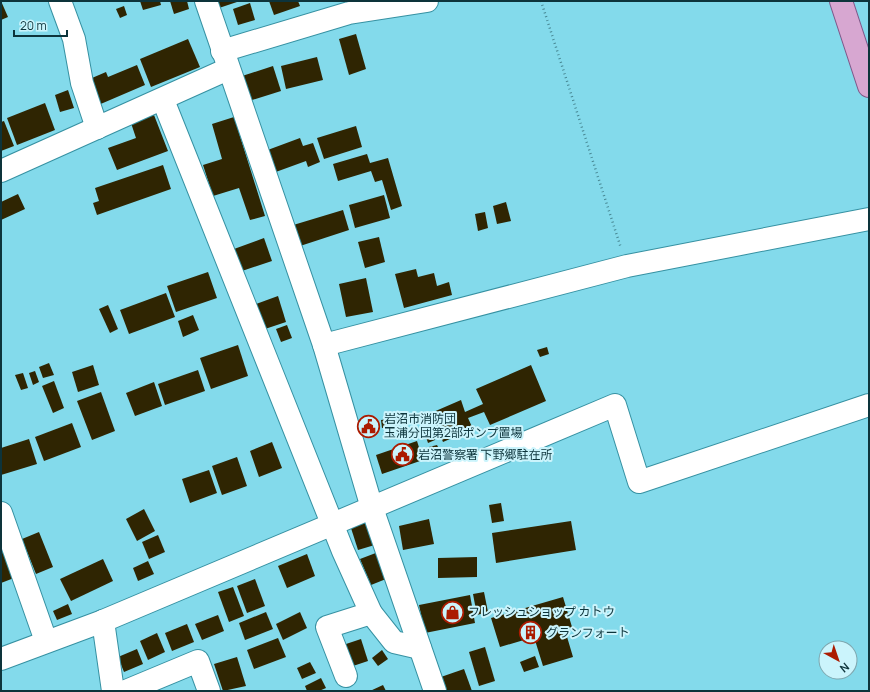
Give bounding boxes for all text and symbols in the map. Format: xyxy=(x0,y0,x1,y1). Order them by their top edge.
scale bar xyxy=(14,12,67,38)
text: 20 m xyxy=(20,17,47,34)
place label: 岩沼市消防団 玉浦分団第2部ポンプ置場 xyxy=(384,410,522,441)
public building icon: 岩沼市消防団 玉浦分団第2部ポンプ置場 xyxy=(355,413,381,439)
public building icon: 岩沼警察署 下野郷駐在所 xyxy=(389,442,415,468)
place label: 岩沼警察署 下野郷駐在所 xyxy=(418,446,552,463)
shop icon: フレッシュショップ カトウ xyxy=(439,599,465,625)
place label: フレッシュショップ カトウ xyxy=(468,603,614,620)
building icon: グランフォート xyxy=(518,620,544,646)
place label: グランフォート xyxy=(546,624,630,641)
north arrow xyxy=(818,640,858,680)
text: N xyxy=(837,660,853,676)

